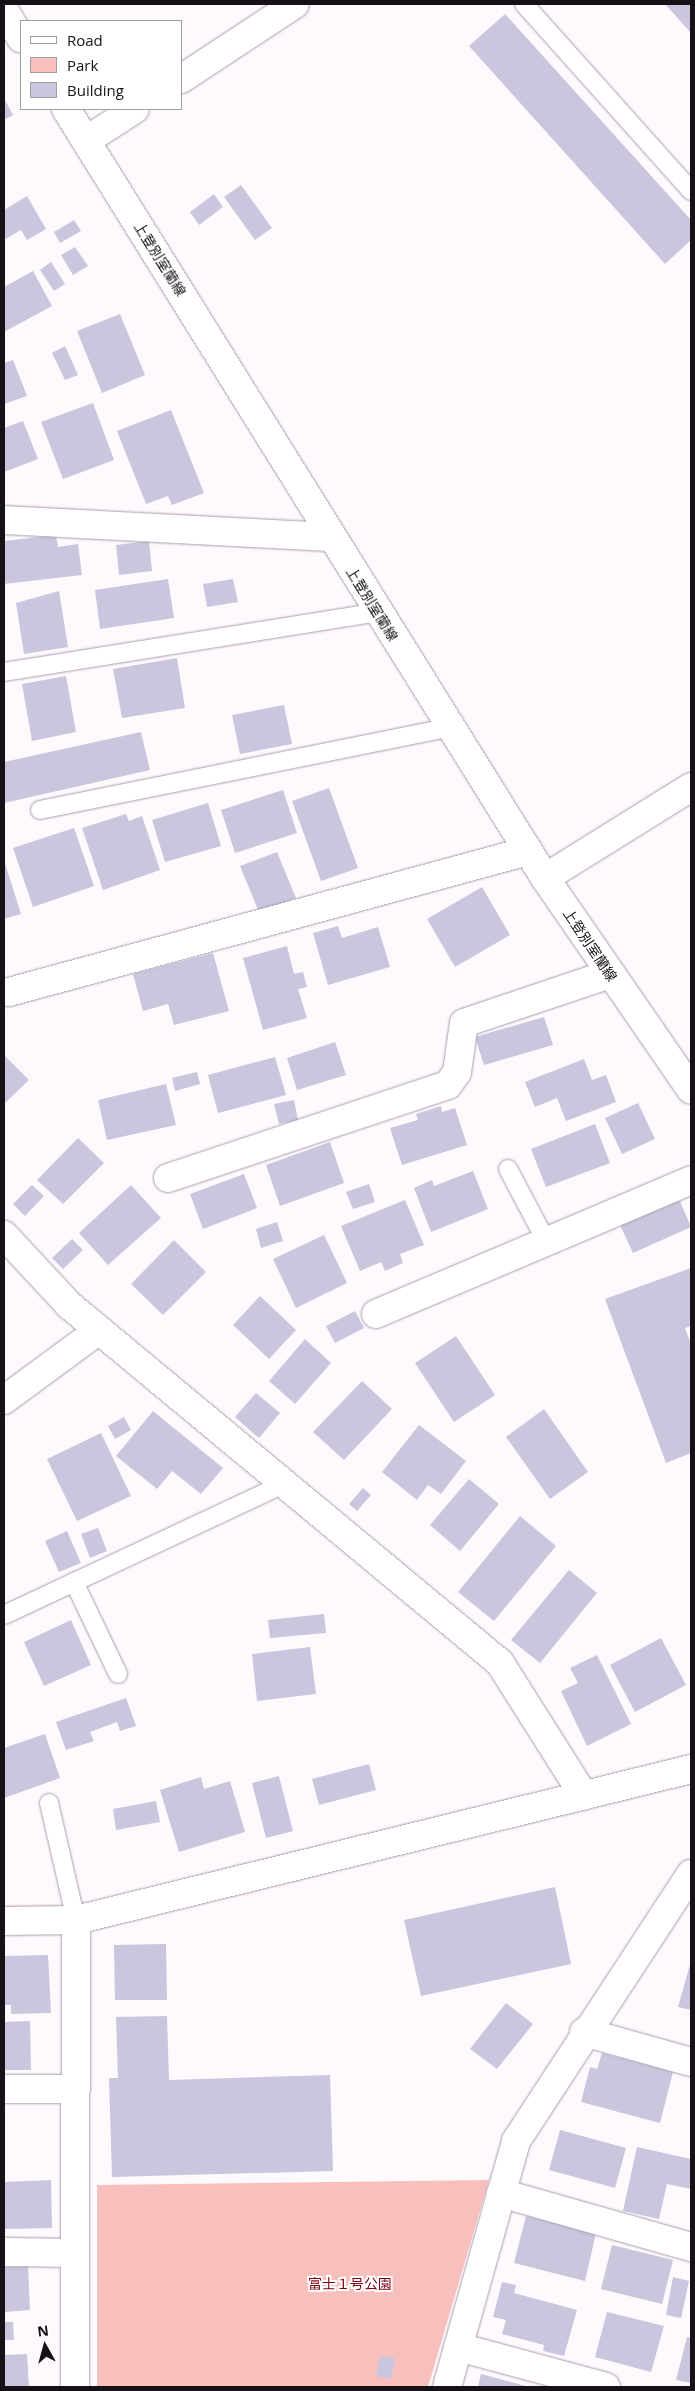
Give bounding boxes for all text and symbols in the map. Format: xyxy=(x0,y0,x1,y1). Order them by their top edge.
legend xyxy=(20,20,182,110)
text: Road xyxy=(67,30,103,50)
text: Park xyxy=(67,55,98,75)
text: Building xyxy=(67,80,124,100)
street label: 上登別室蘭線 xyxy=(131,219,189,299)
street label: 上登別室蘭線 xyxy=(343,564,401,644)
street label: 上登別室蘭線 xyxy=(560,905,620,985)
park label: 富士１号公園 xyxy=(308,2276,392,2292)
text: N xyxy=(36,2320,50,2341)
north arrow xyxy=(20,2321,70,2371)

